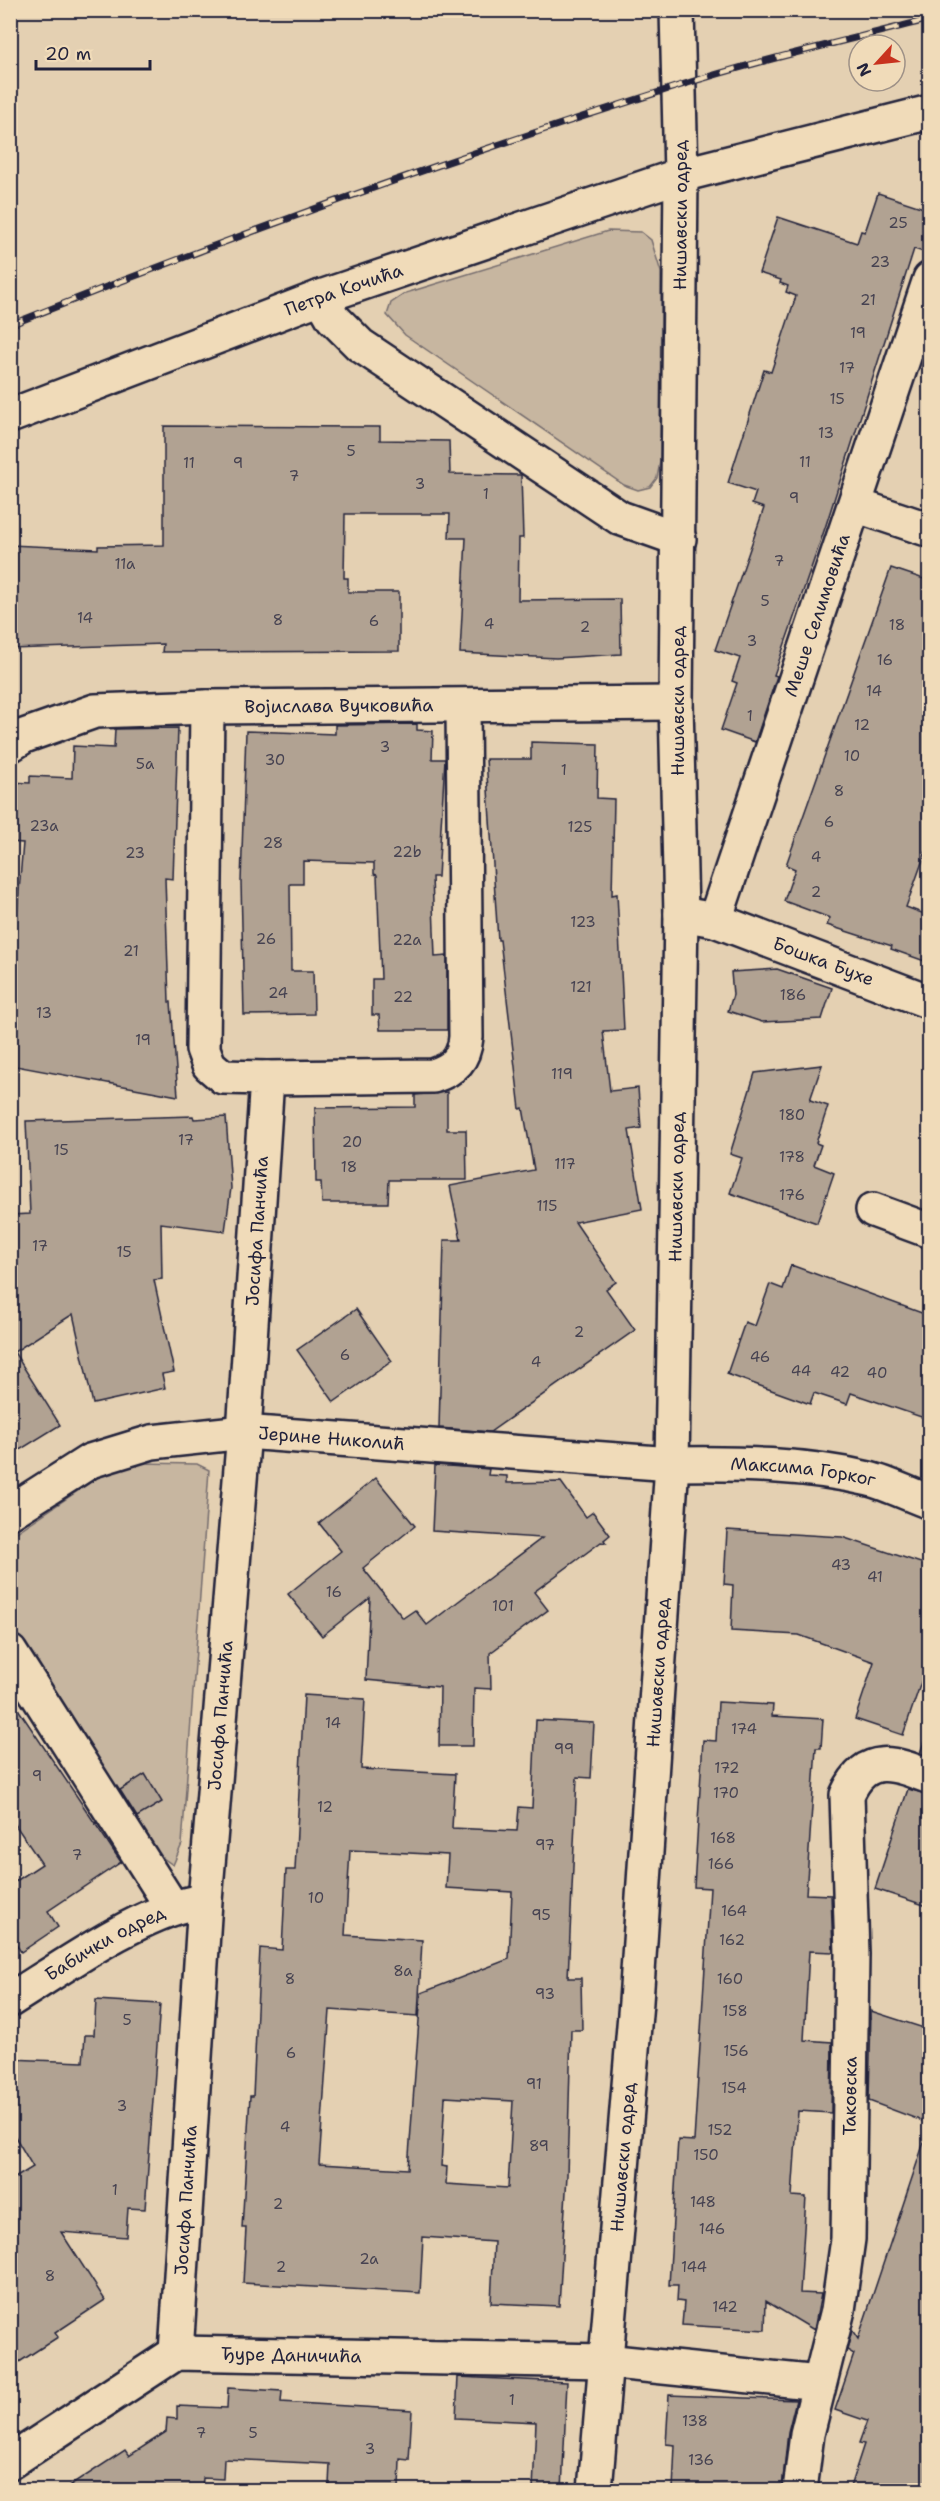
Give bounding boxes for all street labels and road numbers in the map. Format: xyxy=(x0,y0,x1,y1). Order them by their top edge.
street label: Нишавски одред xyxy=(668,139,693,290)
street label: Петра Кочића xyxy=(281,258,406,322)
street label: Меше Селимовића xyxy=(779,530,856,700)
street label: Нишавски одред xyxy=(666,625,690,776)
street label: Војислава Вучковића xyxy=(244,693,434,719)
street label: Бошка Бухе xyxy=(769,931,877,992)
street label: Нишавски одред xyxy=(663,1111,690,1262)
street label: Јосифа Панчића xyxy=(240,1155,274,1307)
street label: Јерине Николић xyxy=(257,1421,406,1456)
street label: Максима Горког xyxy=(730,1452,878,1492)
street label: Нишавски одред xyxy=(641,1596,675,1748)
street label: Јосифа Панчића xyxy=(202,1640,239,1792)
street label: Бабички одред xyxy=(40,1900,170,1987)
street label: Таковска xyxy=(837,2056,863,2136)
street label: Нишавски одред xyxy=(605,2081,641,2233)
street label: Јосифа Панчића xyxy=(169,2124,203,2276)
street label: Ђуре Даничића xyxy=(221,2342,362,2368)

